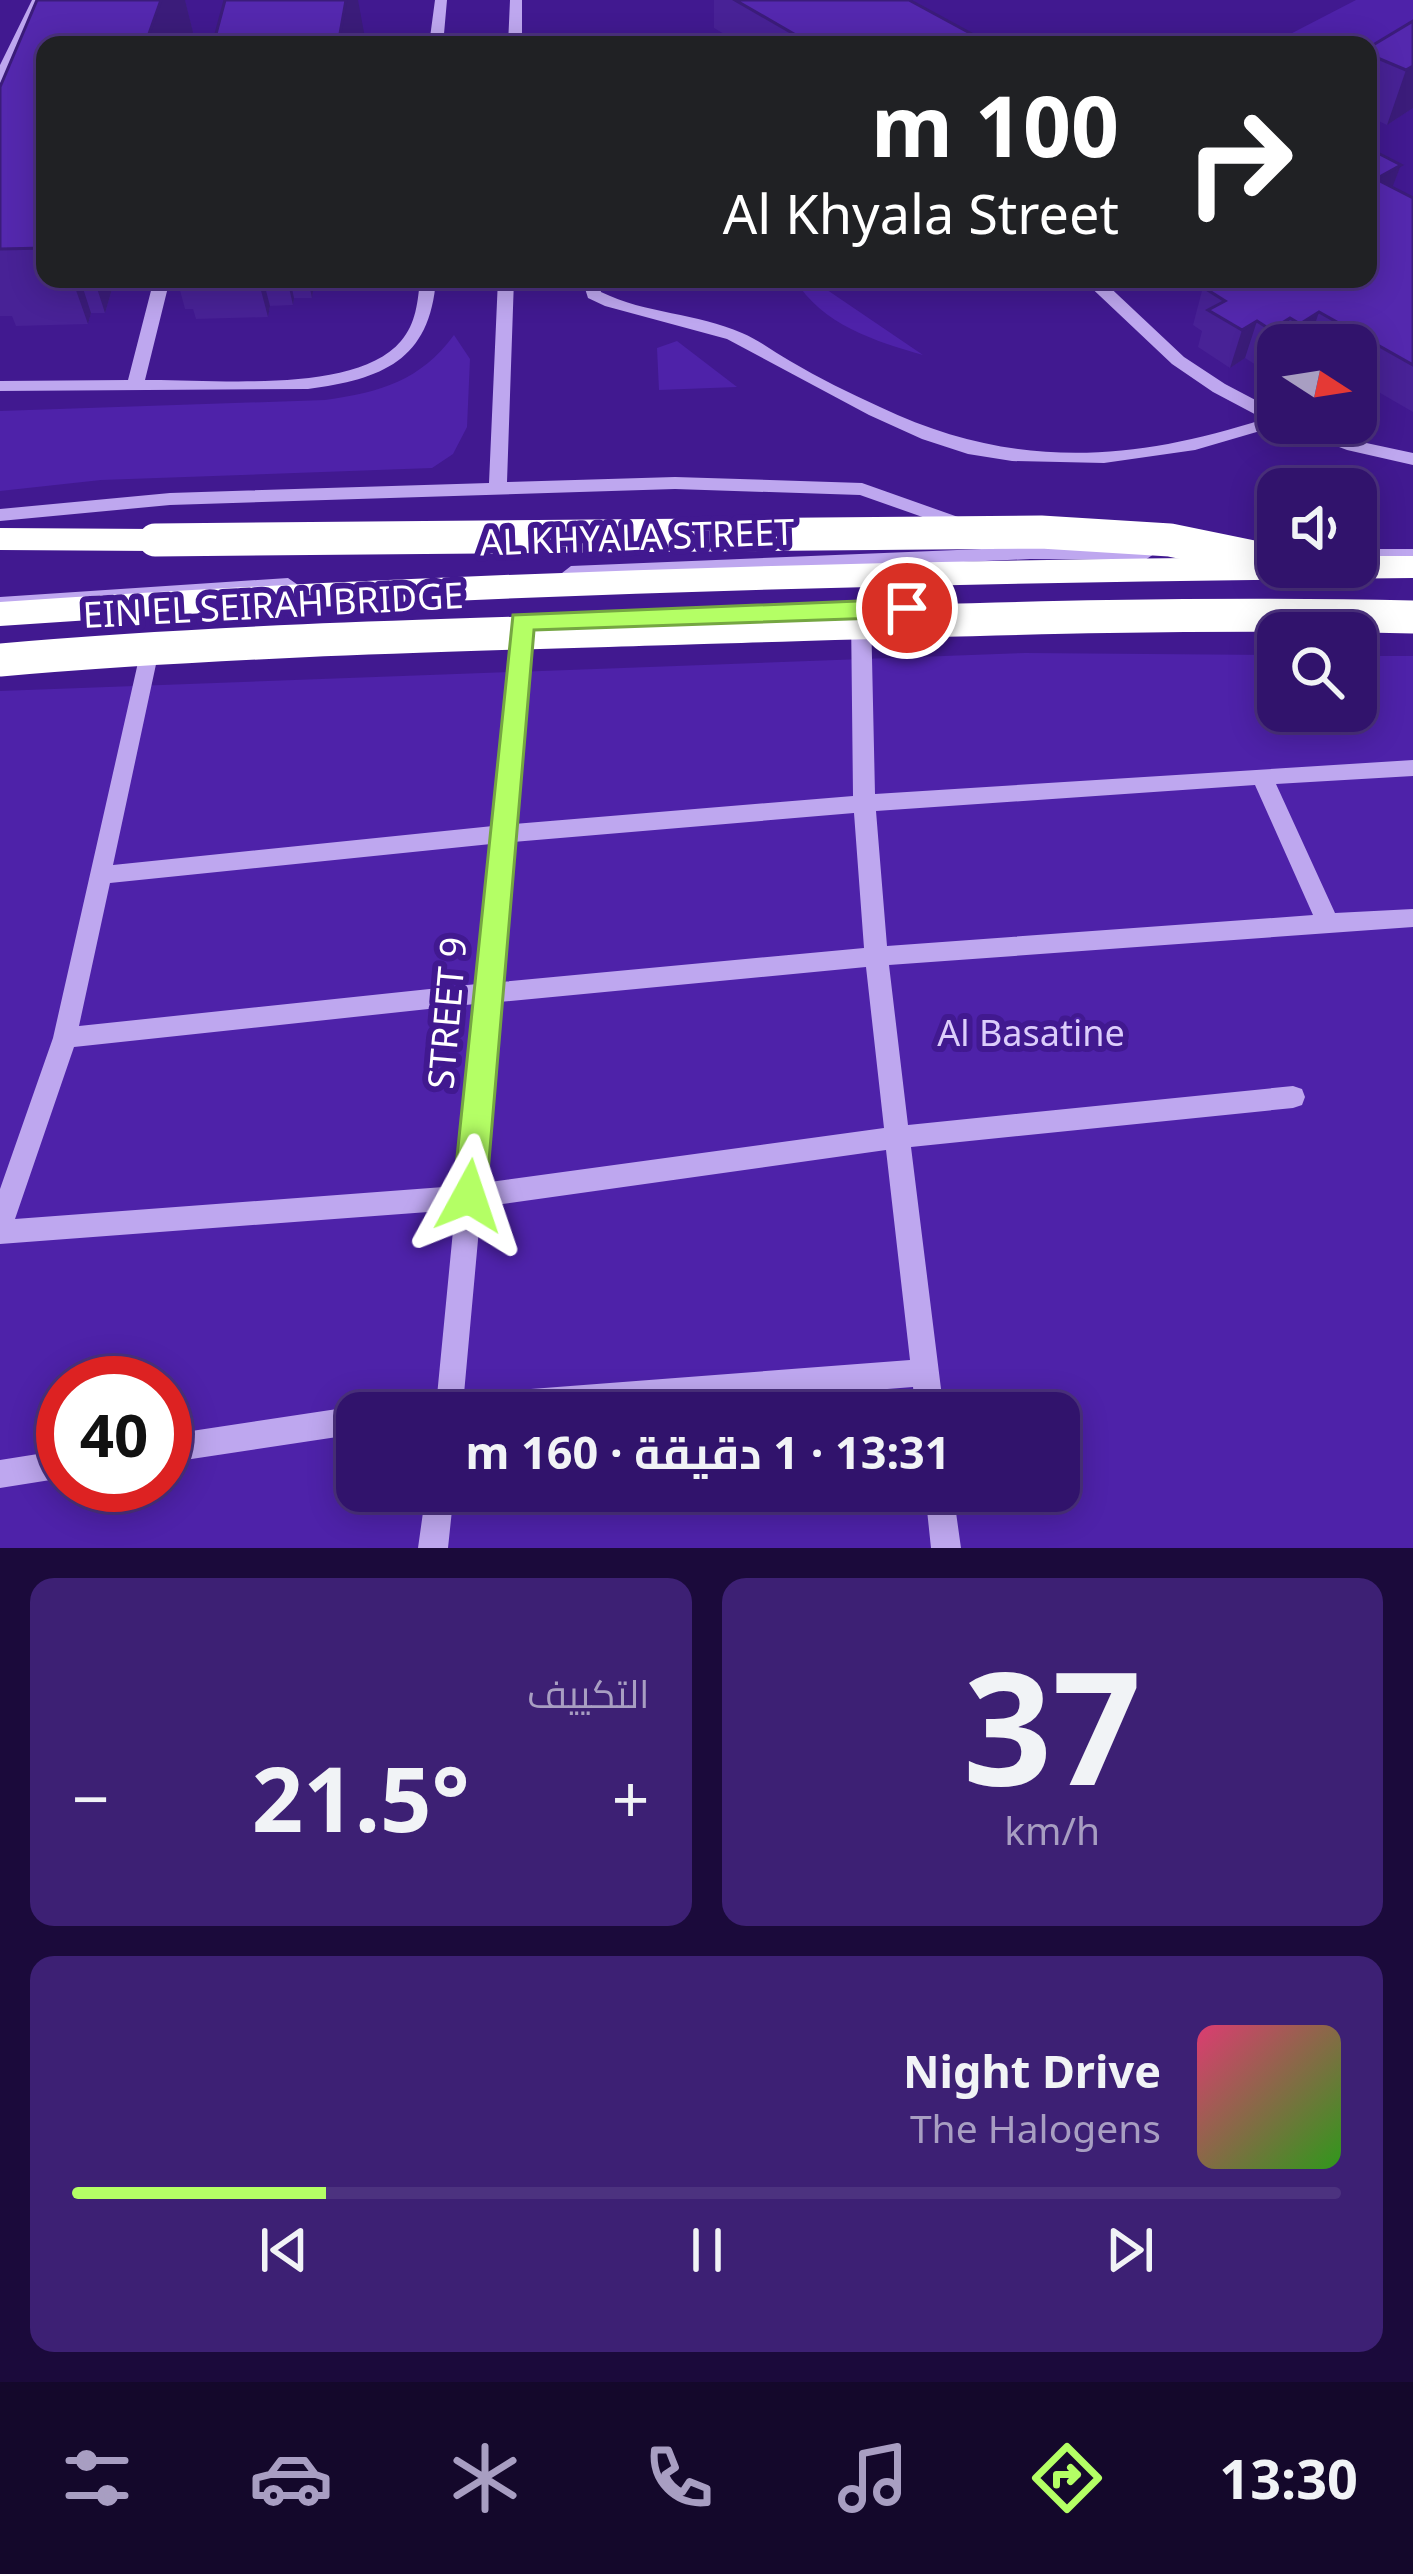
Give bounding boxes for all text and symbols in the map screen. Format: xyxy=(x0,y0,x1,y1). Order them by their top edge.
text: 100 m xyxy=(871,67,1119,182)
icon: right xyxy=(1161,84,1317,240)
text: Al Khyala Street xyxy=(723,176,1119,250)
north arrow xyxy=(1257,324,1377,444)
map controls xyxy=(1257,324,1377,732)
button: sound xyxy=(1257,468,1377,588)
street label: AL KHYALA STREET xyxy=(479,507,795,566)
pin xyxy=(856,557,958,659)
street label: EIN EL SEIRAH BRIDGE xyxy=(81,570,465,639)
icon: arrive xyxy=(874,575,940,641)
button: search xyxy=(1257,612,1377,732)
street label: STREET 9 xyxy=(415,935,478,1091)
park label: Al Basatine xyxy=(937,1008,1125,1057)
position arrow xyxy=(406,1133,532,1259)
speed limit sign: 40 xyxy=(36,1356,192,1512)
text: 13:31 · 1 دقيقة · 160 m xyxy=(465,1421,951,1482)
text: 37 xyxy=(963,1618,1141,1831)
text: التكييف xyxy=(527,1666,650,1719)
text: 21.5° xyxy=(252,1736,470,1858)
text: − xyxy=(72,1752,110,1842)
text: + xyxy=(612,1752,649,1842)
text: km/h xyxy=(1004,1803,1100,1856)
text: Night Drive xyxy=(903,2040,1161,2101)
text: The Halogens xyxy=(910,2101,1161,2154)
icon: previous xyxy=(251,2217,317,2283)
icon: pause xyxy=(674,2217,740,2283)
icon: next xyxy=(1097,2217,1163,2283)
icon: filters xyxy=(55,2436,139,2520)
icon: car xyxy=(249,2436,333,2520)
icon: climate xyxy=(443,2436,527,2520)
icon: phone xyxy=(637,2436,721,2520)
icon: music xyxy=(831,2436,915,2520)
icon: directions xyxy=(1025,2436,1109,2520)
text: 13:30 xyxy=(1219,2441,1358,2515)

